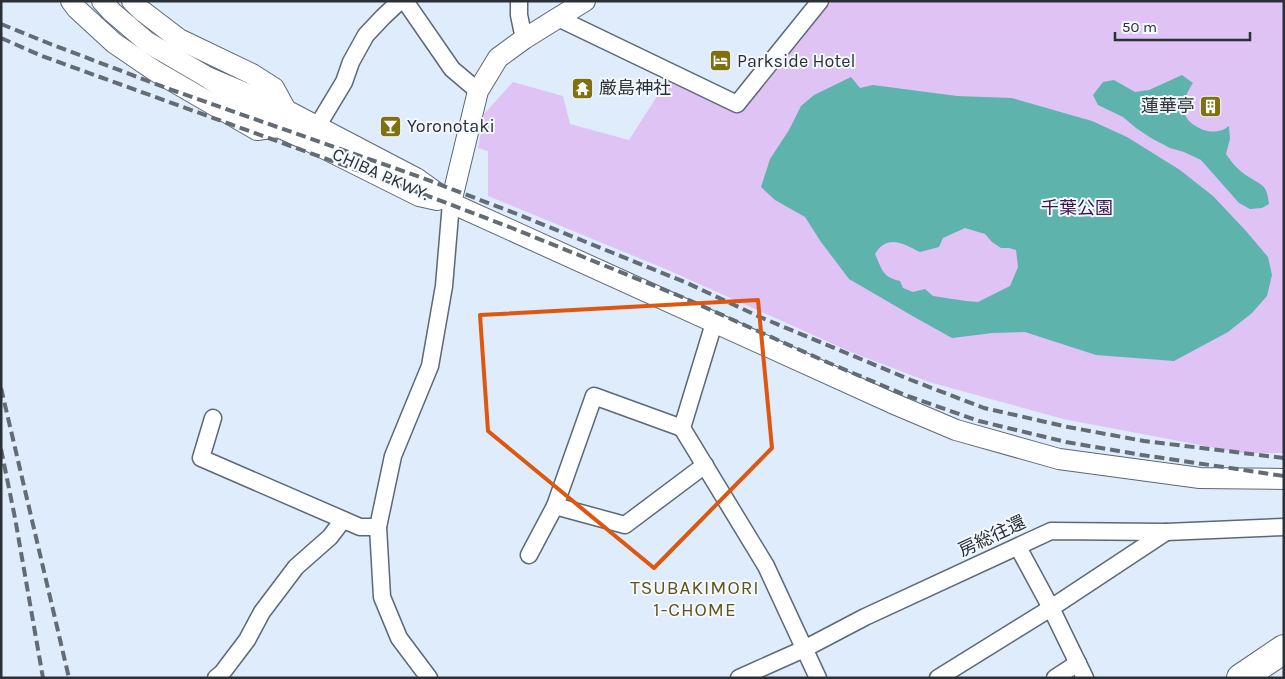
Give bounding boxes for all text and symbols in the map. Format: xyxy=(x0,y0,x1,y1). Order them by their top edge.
scale bar xyxy=(1115,10,1250,42)
text: 50 m xyxy=(1122,18,1157,36)
hotel icon: Parkside Hotel xyxy=(709,49,733,73)
place label: Parkside Hotel xyxy=(737,50,855,72)
temple icon: 厳島神社 xyxy=(571,76,595,100)
place label: 厳島神社 xyxy=(599,77,671,99)
building icon: 蓮華亭 xyxy=(1199,94,1223,118)
place label: 蓮華亭 xyxy=(1141,95,1195,117)
bar icon: Yoronotaki xyxy=(379,114,403,138)
place label: Yoronotaki xyxy=(407,115,495,137)
street label: CHIBA PKWY. xyxy=(329,143,433,205)
park label: 千葉公園 xyxy=(1041,197,1113,219)
street label: 房総往還 xyxy=(955,511,1029,561)
district label: TSUBAKIMORI 1-CHOME xyxy=(630,577,760,621)

